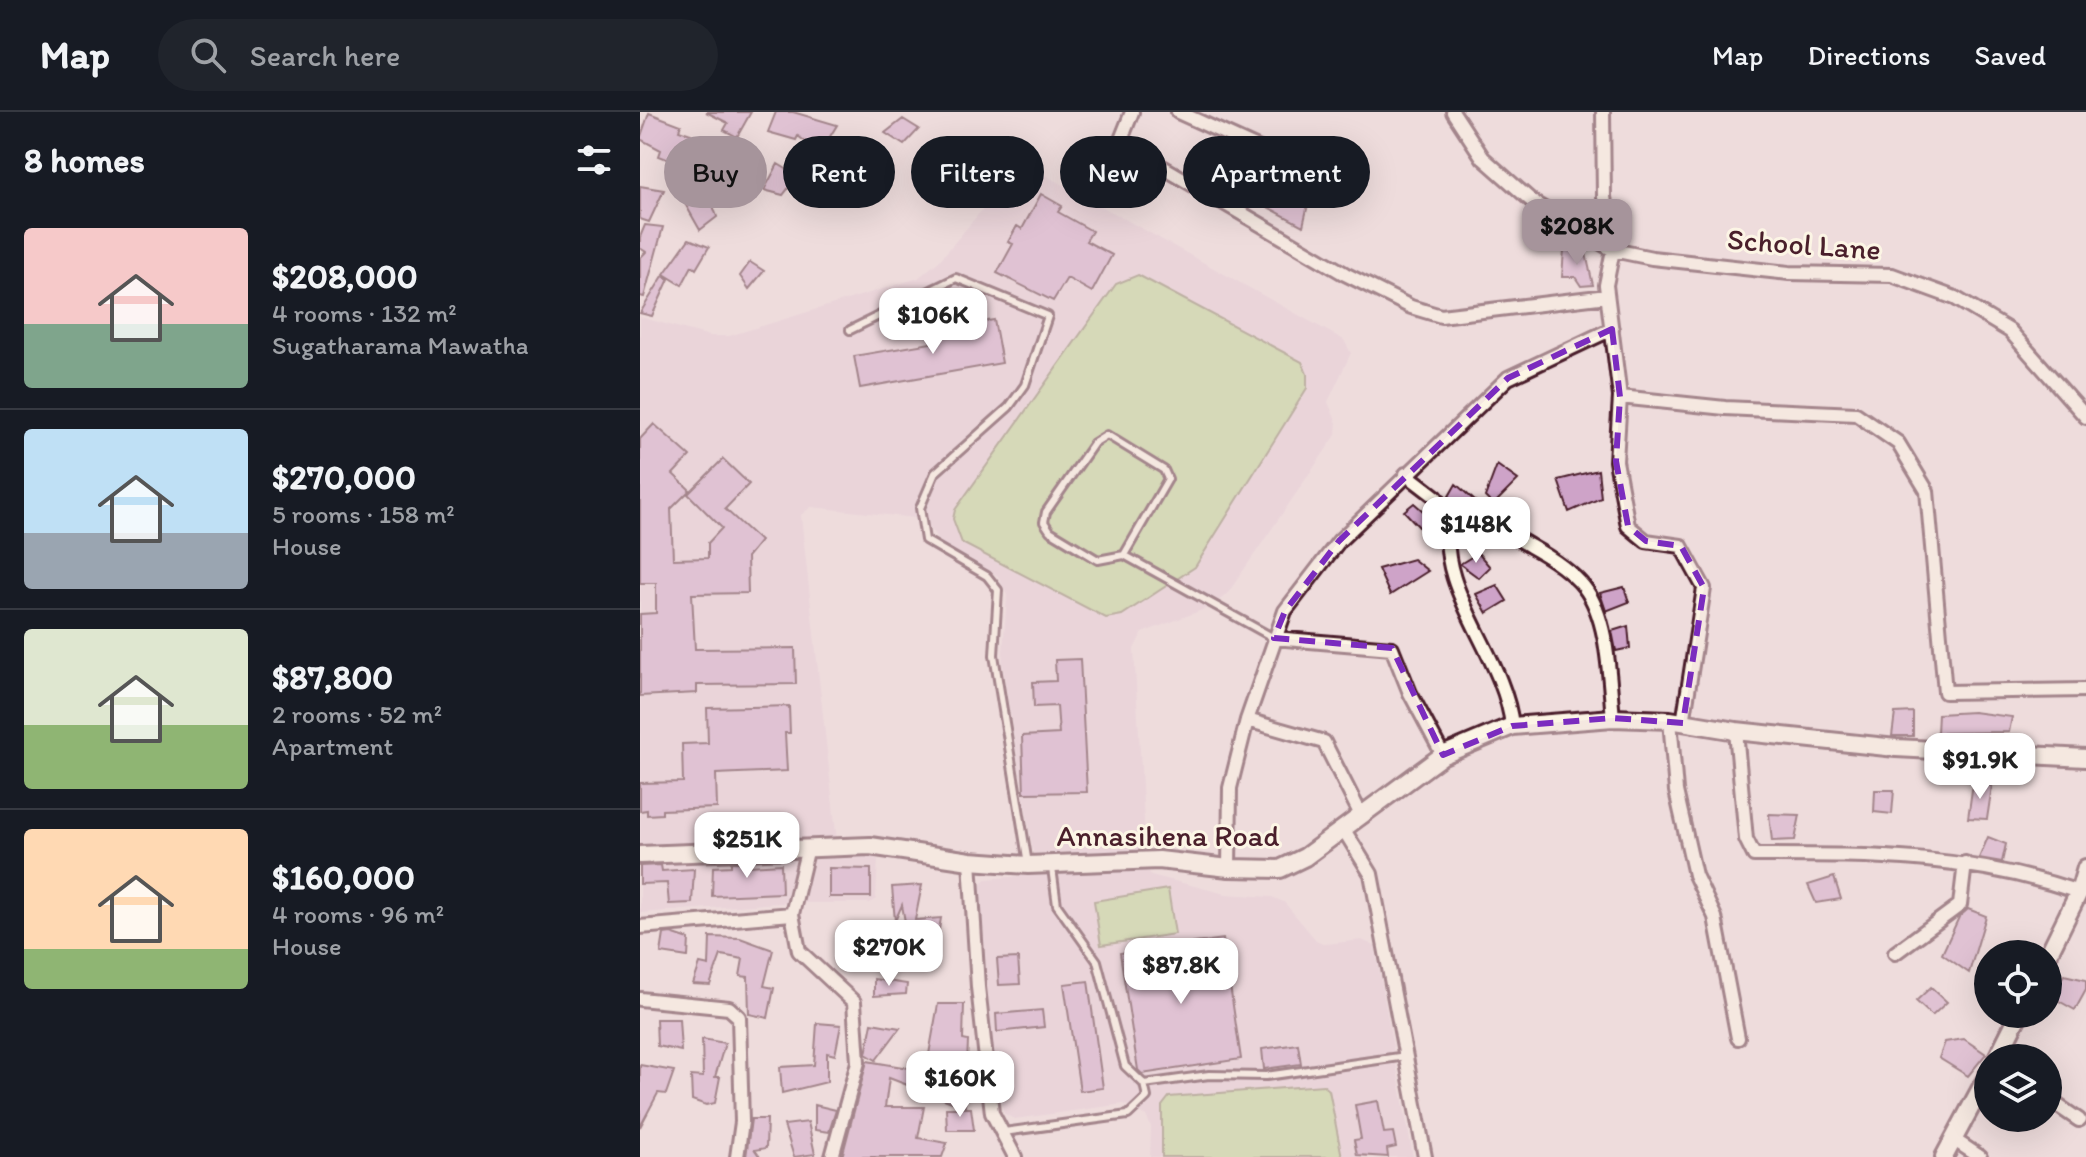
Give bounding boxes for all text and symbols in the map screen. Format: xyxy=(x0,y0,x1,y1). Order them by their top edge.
search box xyxy=(158,19,718,91)
text: Map xyxy=(40,32,110,78)
icon: search xyxy=(186,33,230,77)
text: Search here xyxy=(250,37,400,74)
text: Map xyxy=(1712,38,1763,72)
text: Directions xyxy=(1807,38,1931,72)
text: Saved xyxy=(1975,38,2046,72)
chip: Buy xyxy=(664,136,767,208)
chip: Rent xyxy=(783,136,895,208)
chip: Filters xyxy=(911,136,1044,208)
chip: New xyxy=(1060,136,1167,208)
chip: Apartment xyxy=(1183,136,1370,208)
icon: filters xyxy=(572,138,616,182)
text: 8 homes xyxy=(24,140,145,181)
pin: $208K xyxy=(1521,199,1633,267)
text: $208K xyxy=(1540,209,1614,241)
street label: School Lane xyxy=(1726,220,1882,268)
text: $208,000 xyxy=(272,256,418,297)
icon: home xyxy=(88,260,184,356)
pin: $106K xyxy=(877,288,989,356)
text: 4 rooms · 132 m² xyxy=(272,297,457,329)
text: $106K xyxy=(897,298,969,330)
text: Sugatharama Mawatha xyxy=(272,329,529,361)
text: $270,000 xyxy=(272,457,416,498)
icon: home xyxy=(88,461,184,557)
pin: $148K xyxy=(1420,497,1532,565)
text: 5 rooms · 158 m² xyxy=(272,498,455,530)
text: $148K xyxy=(1440,507,1512,539)
text: House xyxy=(272,530,342,562)
text: $87,800 xyxy=(272,657,393,698)
icon: home xyxy=(88,661,184,757)
text: 2 rooms · 52 m² xyxy=(272,698,442,730)
text: Apartment xyxy=(272,730,393,762)
pin: $91.9K xyxy=(1915,733,2045,801)
text: $91.9K xyxy=(1942,743,2018,775)
pin: $251K xyxy=(691,812,803,880)
street label: Annasihena Road xyxy=(1056,817,1280,854)
text: $251K xyxy=(712,822,782,854)
text: $160,000 xyxy=(272,857,415,898)
icon: home xyxy=(88,861,184,957)
text: 4 rooms · 96 m² xyxy=(272,898,444,930)
pin: $270K xyxy=(833,920,945,988)
text: House xyxy=(272,930,342,962)
text: $270K xyxy=(853,930,925,962)
pin: $87.8K xyxy=(1116,938,1246,1006)
map controls xyxy=(1974,940,2062,1132)
button: locate xyxy=(1974,940,2062,1028)
text: $87.8K xyxy=(1142,948,1220,980)
button: layers xyxy=(1974,1044,2062,1132)
pin: $160K xyxy=(904,1051,1016,1119)
text: $160K xyxy=(924,1061,996,1093)

